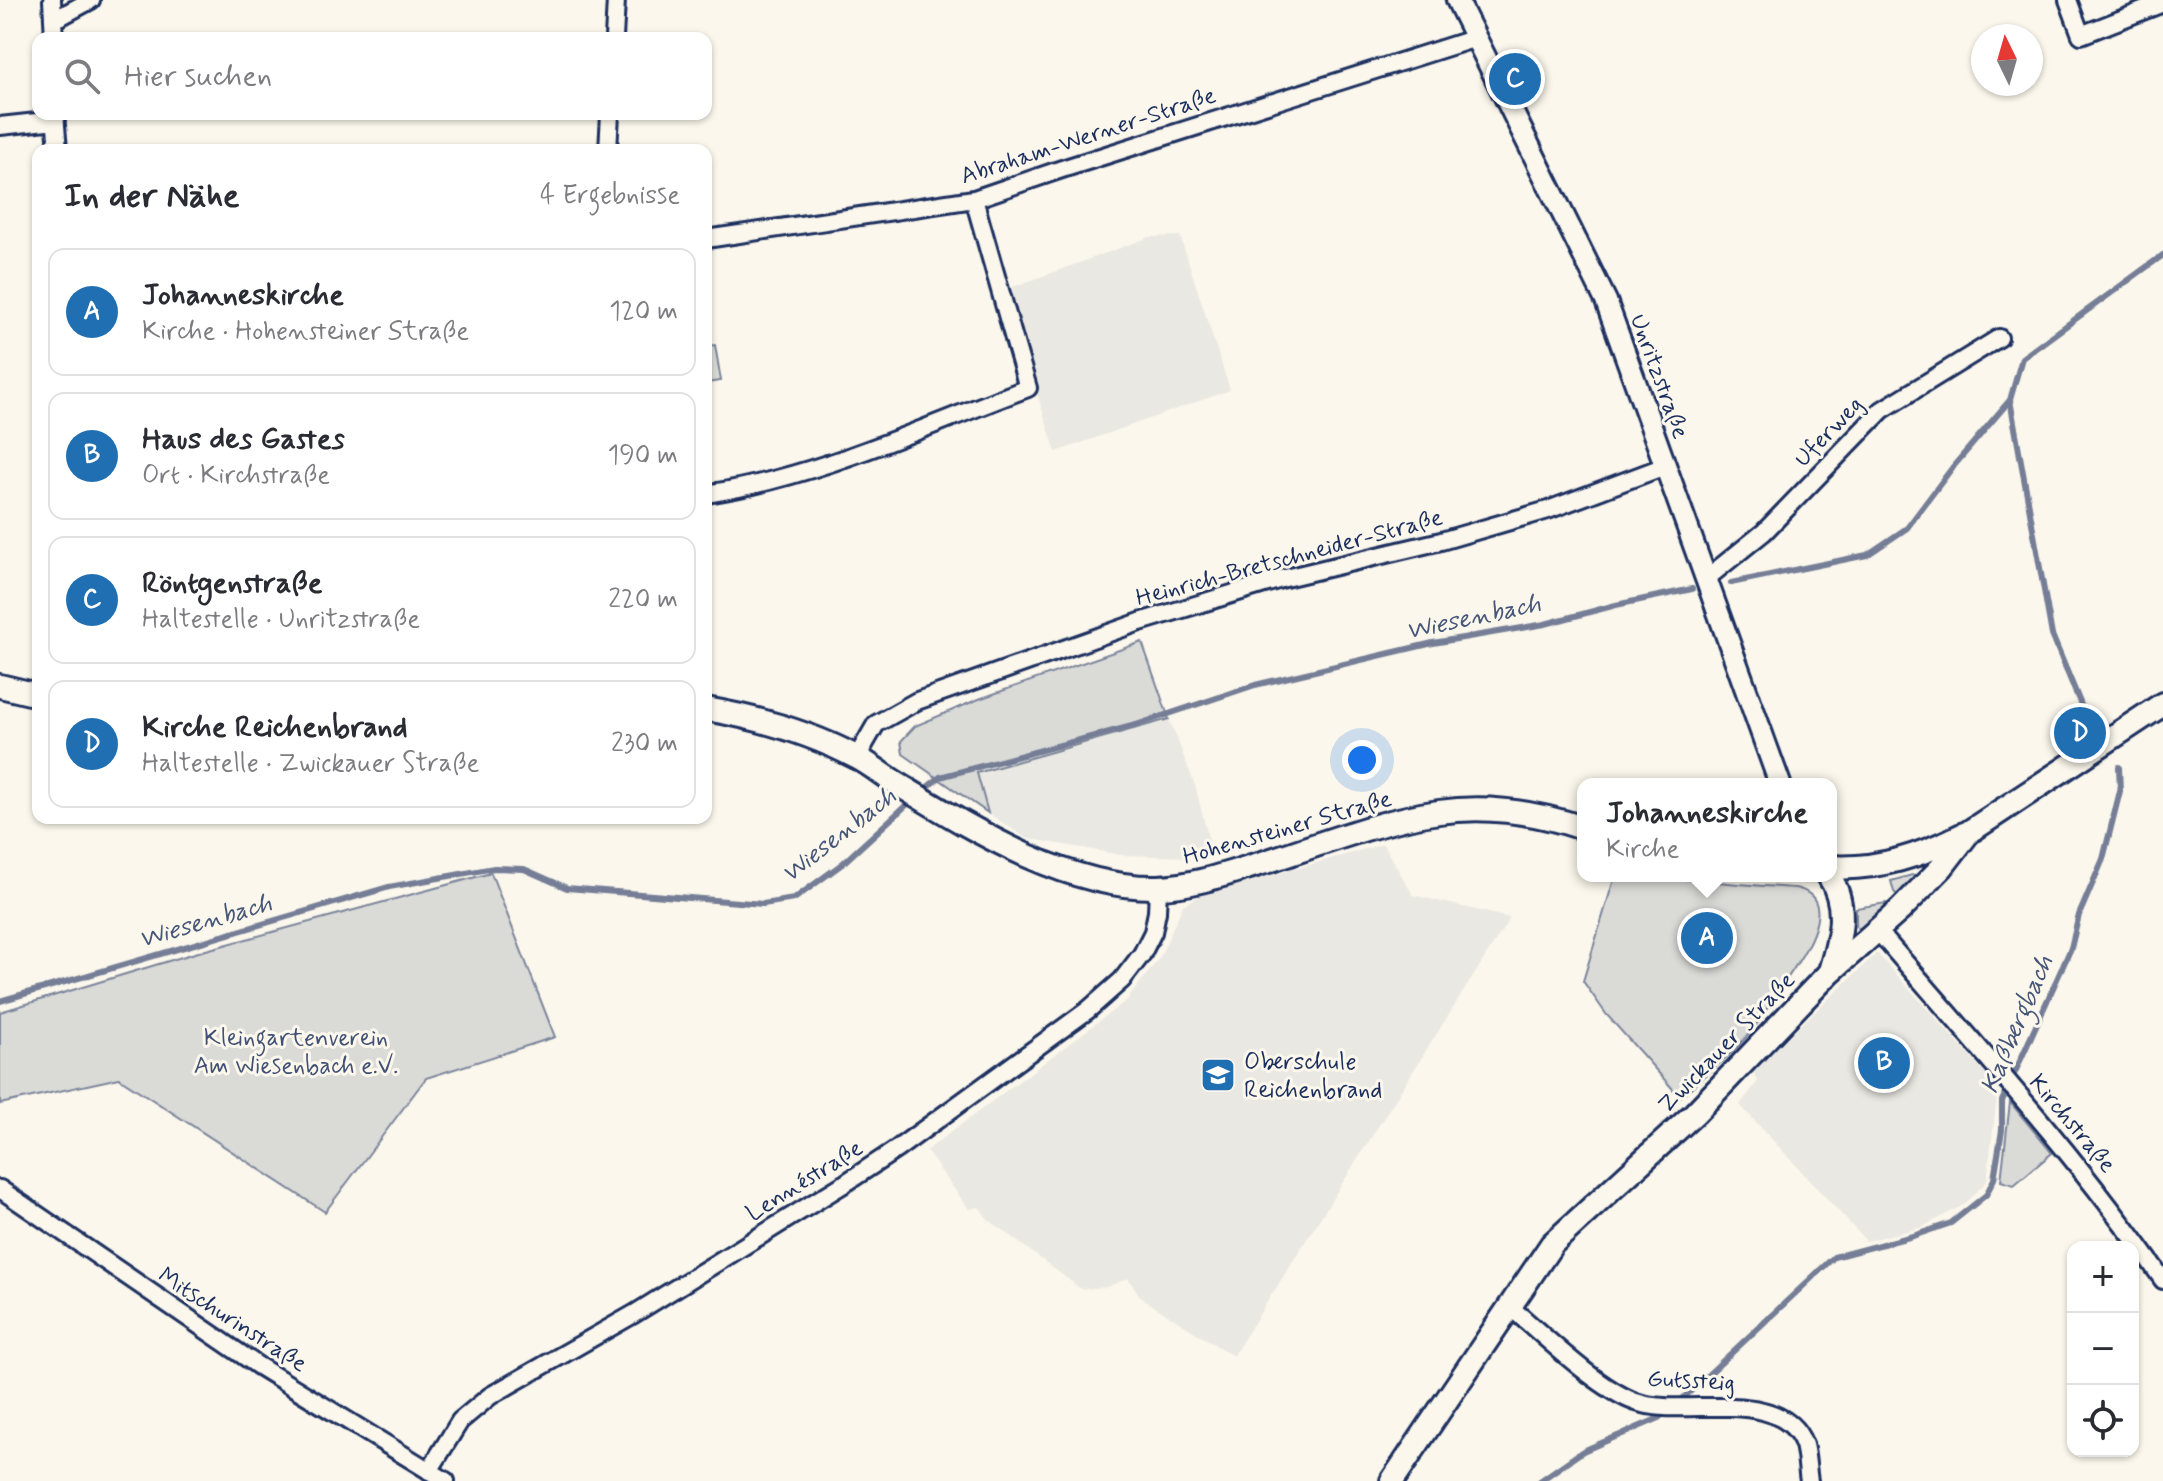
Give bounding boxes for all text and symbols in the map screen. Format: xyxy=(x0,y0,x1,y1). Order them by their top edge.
north arrow xyxy=(1971,24,2043,96)
search box xyxy=(32,32,712,120)
pin: C xyxy=(1489,49,1541,109)
icon: search xyxy=(60,54,104,98)
text: Hier suchen xyxy=(124,57,272,96)
street label: Abraham-Werner-Straße xyxy=(957,80,1220,192)
text: In der Nähe xyxy=(64,174,239,219)
text: 4 Ergebnisse xyxy=(540,179,680,213)
text: Johanneskirche xyxy=(142,276,344,315)
text: A xyxy=(83,295,101,329)
text: 120 m xyxy=(609,295,678,329)
street label: Unritzstraße xyxy=(1622,310,1696,443)
text: Kirche · Hohensteiner Straße xyxy=(142,315,469,349)
street label: Uferweg xyxy=(1788,390,1871,474)
text: Haus des Gastes xyxy=(142,420,345,459)
text: B xyxy=(84,439,100,473)
text: 190 m xyxy=(608,439,678,473)
text: Ort · Kirchstraße xyxy=(142,459,330,493)
street label: Heinrich-Bretschneider-Straße xyxy=(1133,502,1446,614)
text: Röntgenstraße xyxy=(142,564,323,603)
text: C xyxy=(83,583,101,617)
text: 220 m xyxy=(608,583,678,617)
water label: Wiesenbach xyxy=(1403,587,1544,649)
text: Haltestelle · Unritzstraße xyxy=(142,603,420,637)
pin: D xyxy=(2054,703,2106,763)
text: Kirche Reichenbrand xyxy=(142,708,408,747)
text: D xyxy=(83,727,101,761)
text: 230 m xyxy=(611,727,678,761)
your location xyxy=(1342,740,1382,780)
text: Haltestelle · Zwickauer Straße xyxy=(142,747,479,781)
popup xyxy=(1577,778,1837,882)
water label: Wiesenbach xyxy=(775,780,904,891)
street label: Hohensteiner Straße xyxy=(1179,784,1396,873)
text: Johanneskirche xyxy=(1606,794,1808,833)
text: Kirche xyxy=(1606,833,1679,867)
water label: Wiesenbach xyxy=(135,887,276,957)
pin: A xyxy=(1681,908,1733,968)
water label: Kaßbergbach xyxy=(1973,950,2065,1100)
street label: Zwickauer Straße xyxy=(1652,966,1803,1120)
park label: Kleingartenverein Am Wiesenbach e.V. xyxy=(194,1023,398,1082)
pin: B xyxy=(1858,1033,1910,1093)
place label: Oberschule Reichenbrand xyxy=(1244,1047,1382,1106)
school or university icon: Oberschule Reichenbrand xyxy=(1199,1056,1237,1094)
street label: Kirchstraße xyxy=(2021,1068,2122,1180)
street label: Lennéstraße xyxy=(741,1133,869,1229)
map controls xyxy=(2067,1241,2139,1457)
button: + xyxy=(2067,1241,2139,1313)
street label: Mitschurinstraße xyxy=(152,1261,313,1380)
button: − xyxy=(2067,1313,2139,1385)
street label: Gutssteig xyxy=(1646,1364,1736,1399)
button: locate xyxy=(2067,1385,2139,1457)

